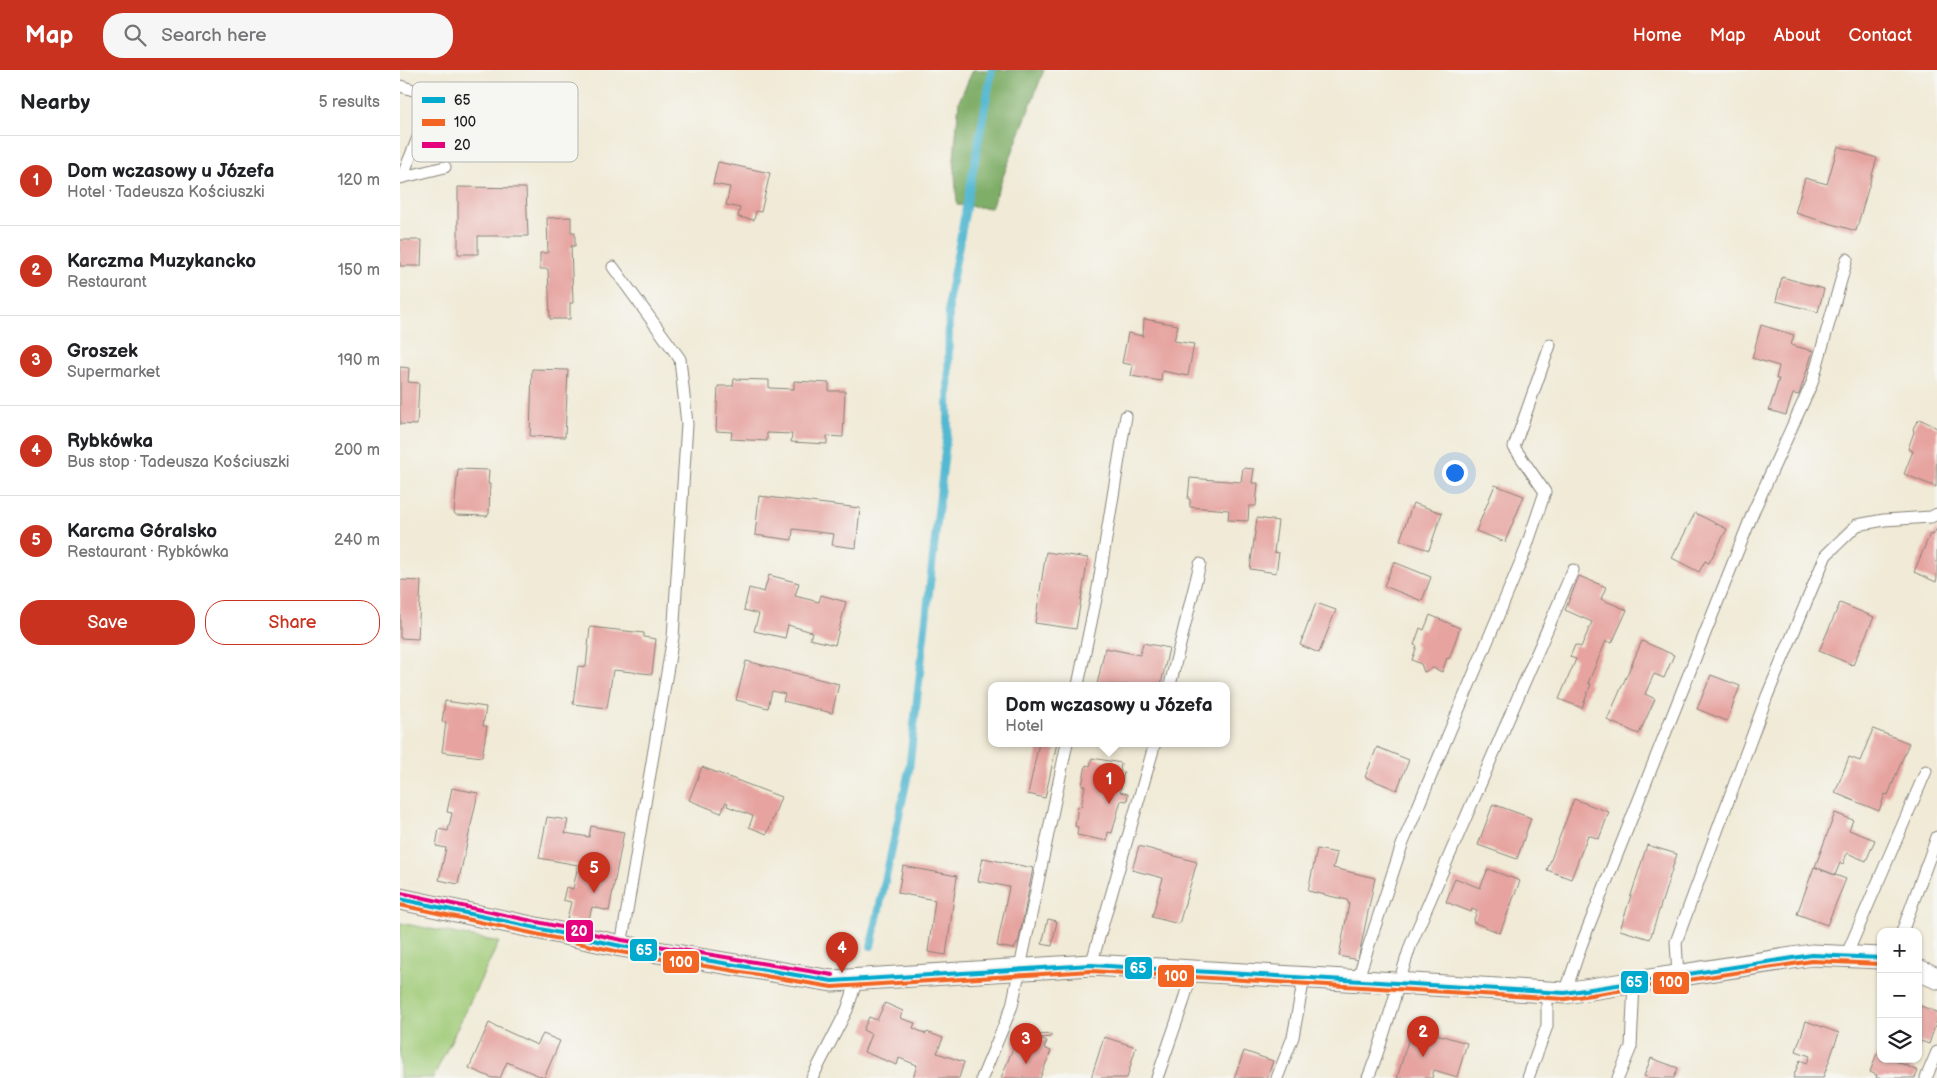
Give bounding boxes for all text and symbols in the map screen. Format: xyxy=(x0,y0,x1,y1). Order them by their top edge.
search box xyxy=(103,13,453,58)
text: Map xyxy=(25,21,73,50)
icon: search xyxy=(121,21,149,49)
text: Search here xyxy=(161,24,267,47)
text: Home xyxy=(1633,25,1682,46)
text: Map xyxy=(1710,25,1746,46)
text: About xyxy=(1774,25,1821,46)
text: Contact xyxy=(1849,25,1912,46)
legend xyxy=(412,82,578,162)
text: Nearby xyxy=(20,90,90,115)
text: 65 xyxy=(454,92,471,109)
text: 5 results xyxy=(318,93,380,112)
text: 100 xyxy=(454,114,476,131)
text: 20 xyxy=(454,137,471,154)
text: Dom wczasowy u Józefa xyxy=(67,160,274,183)
text: 1 xyxy=(33,171,39,190)
text: 120 m xyxy=(337,171,380,190)
text: Hotel · Tadeusza Kościuszki xyxy=(67,183,265,202)
text: Karczma Muzykancko xyxy=(67,250,256,273)
text: 2 xyxy=(31,261,41,280)
text: 150 m xyxy=(338,261,380,280)
text: Restaurant xyxy=(67,273,147,292)
text: Groszek xyxy=(67,340,138,363)
text: 3 xyxy=(31,351,41,370)
text: 190 m xyxy=(338,351,380,370)
text: Supermarket xyxy=(67,363,160,382)
text: Rybkówka xyxy=(67,430,153,453)
text: 4 xyxy=(31,441,41,460)
text: 200 m xyxy=(334,441,380,460)
text: Bus stop · Tadeusza Kościuszki xyxy=(67,453,290,472)
your location xyxy=(1442,460,1468,486)
text: Karcma Góralsko xyxy=(67,520,217,543)
text: 5 xyxy=(31,531,41,550)
text: 240 m xyxy=(334,531,380,550)
text: Restaurant · Rybkówka xyxy=(67,543,229,562)
button: Save xyxy=(20,600,195,645)
button: Share xyxy=(205,600,380,645)
popup xyxy=(988,682,1230,747)
text: Dom wczasowy u Józefa xyxy=(1005,694,1213,717)
text: Hotel xyxy=(1005,717,1043,736)
pin: 1 xyxy=(1093,763,1125,804)
pin: 5 xyxy=(578,852,610,893)
line badge: 20 xyxy=(565,919,594,943)
text: 20 xyxy=(571,923,588,940)
map controls xyxy=(1877,928,1922,1063)
button: + xyxy=(1877,928,1922,973)
pin: 4 xyxy=(826,932,858,973)
line badge: 65 xyxy=(629,938,658,962)
text: 65 xyxy=(636,942,652,959)
line badge: 100 xyxy=(662,950,700,974)
text: 100 xyxy=(669,954,693,971)
line badge: 65 xyxy=(1124,956,1153,980)
text: 65 xyxy=(1130,960,1146,977)
line badge: 100 xyxy=(1157,964,1195,988)
text: 100 xyxy=(1164,968,1188,985)
line badge: 65 xyxy=(1620,970,1649,994)
line badge: 100 xyxy=(1652,971,1690,995)
button: − xyxy=(1877,973,1922,1018)
text: 65 xyxy=(1626,974,1642,991)
text: 100 xyxy=(1659,974,1683,991)
pin: 2 xyxy=(1407,1016,1439,1057)
button: layers xyxy=(1877,1018,1922,1063)
pin: 3 xyxy=(1010,1023,1042,1064)

